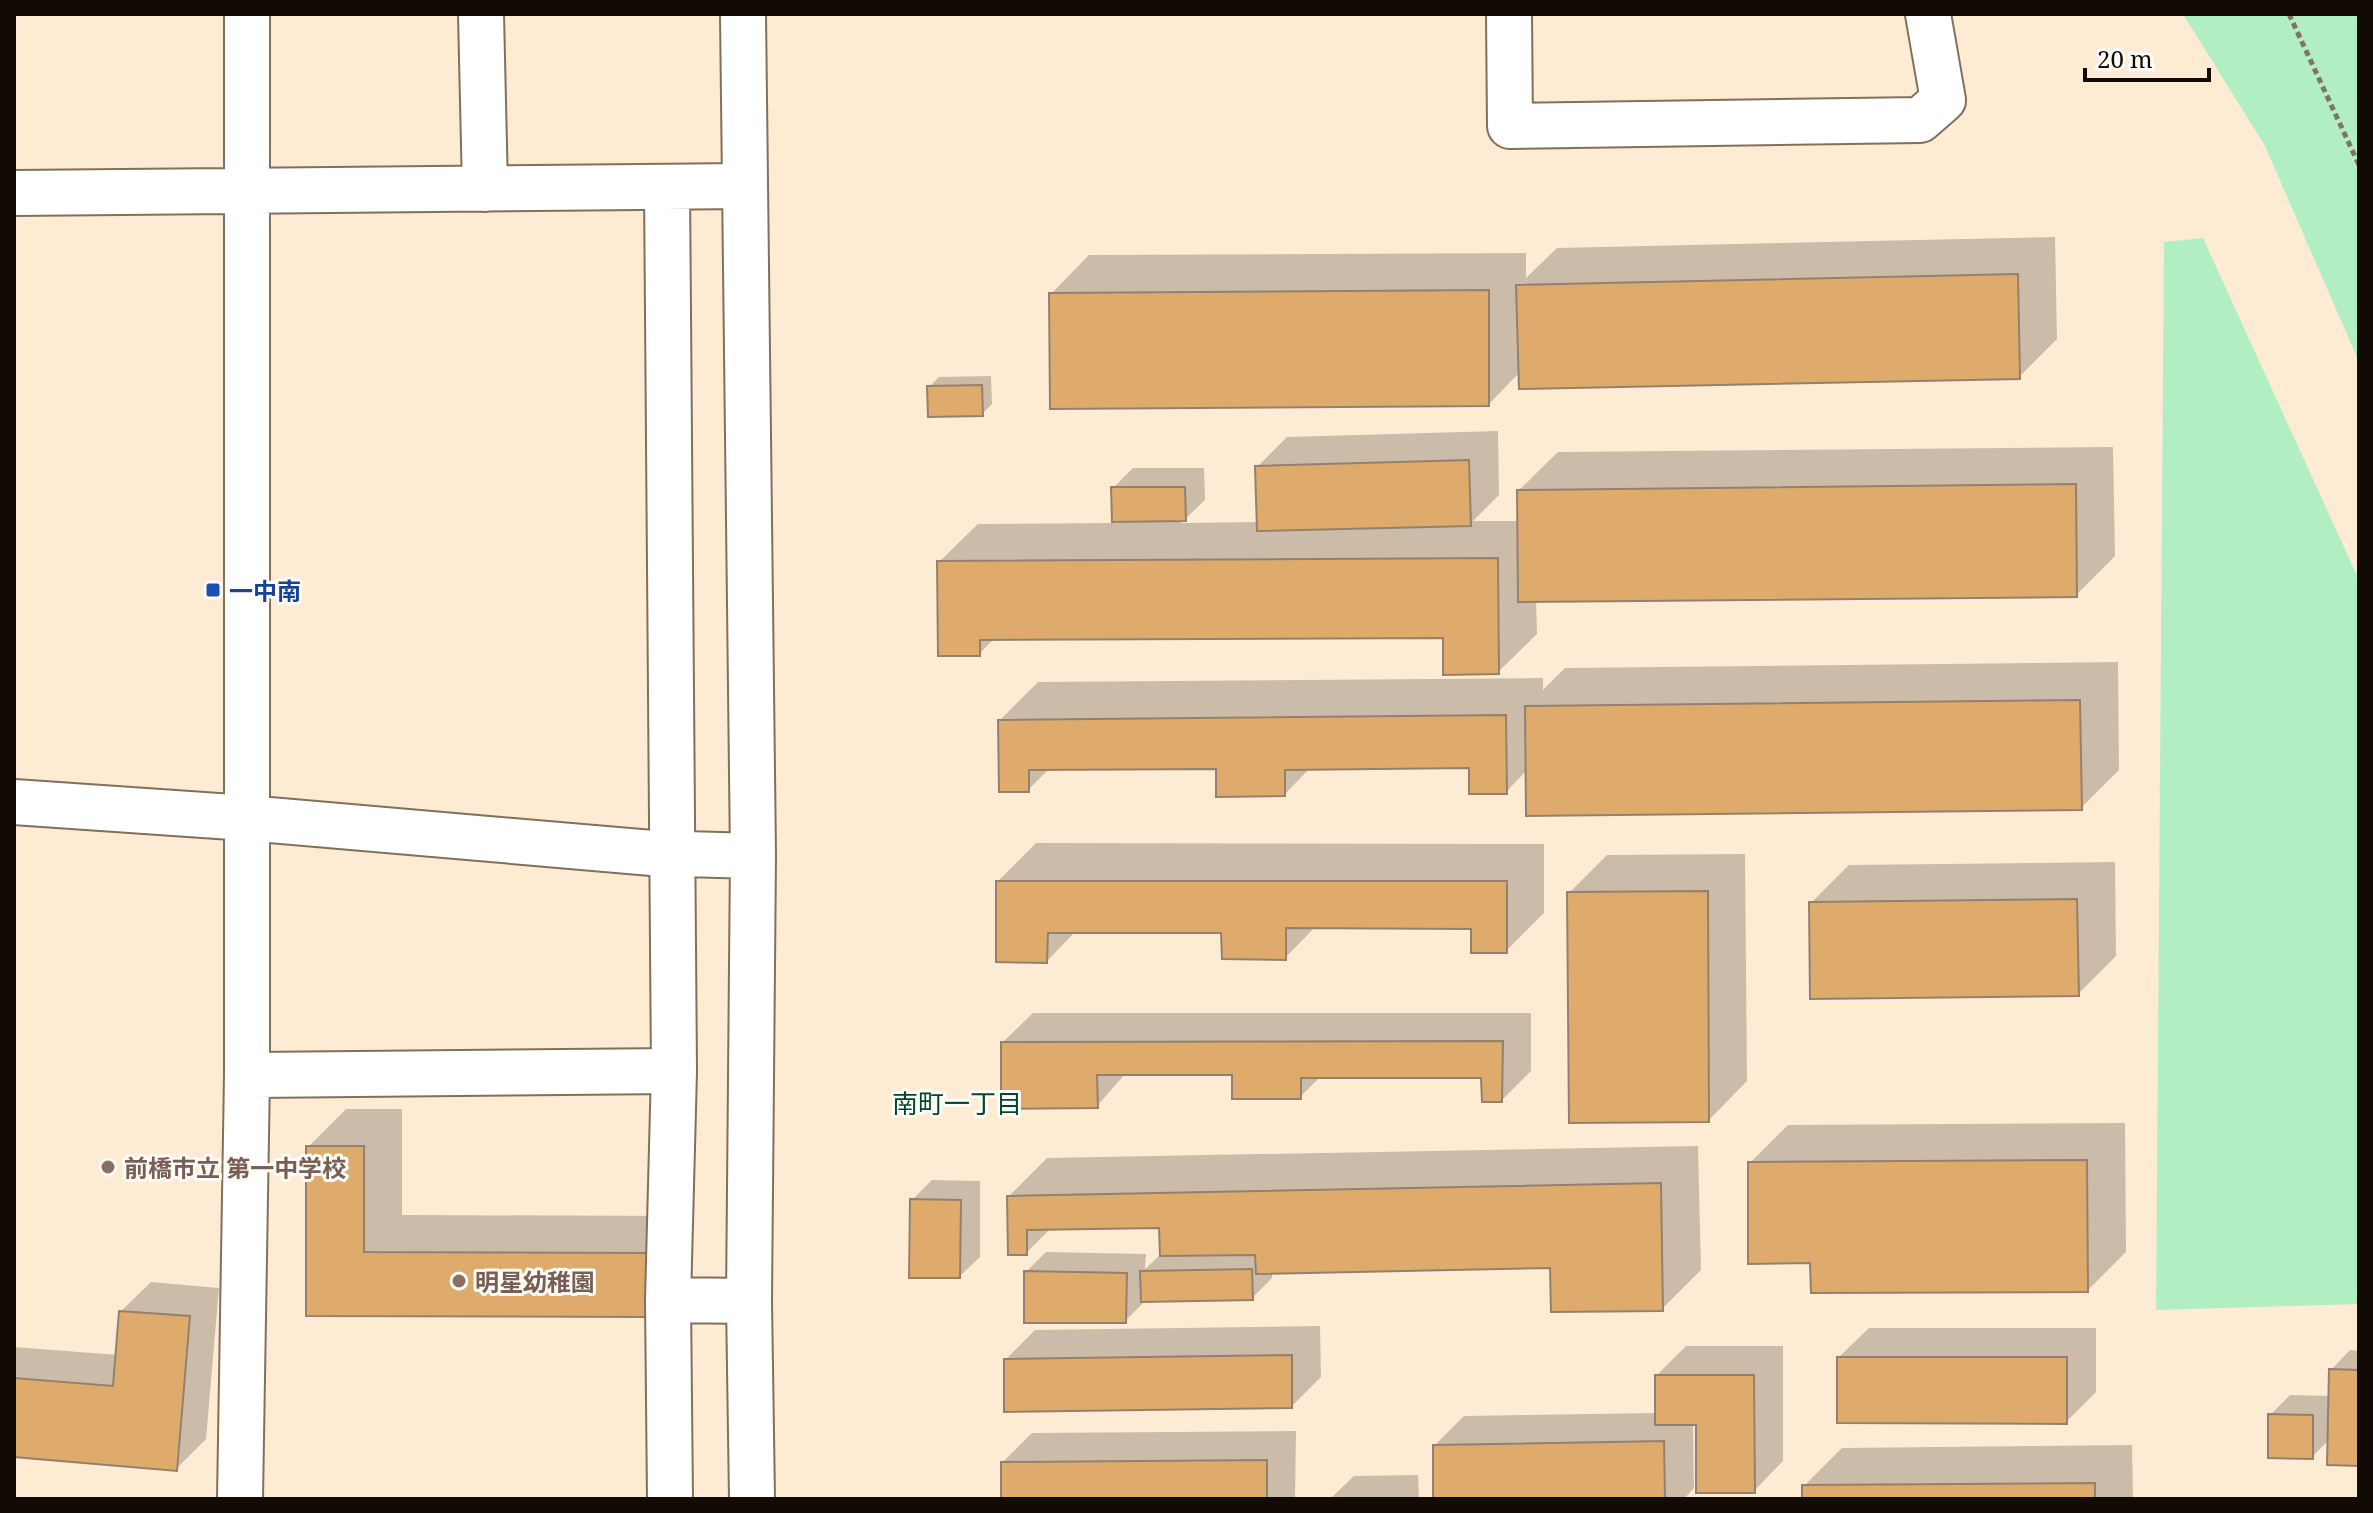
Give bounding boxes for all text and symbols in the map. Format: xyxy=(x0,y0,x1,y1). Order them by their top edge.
scale bar xyxy=(2085,32,2209,82)
text: 20 m xyxy=(2097,42,2153,75)
place label: 一中南 xyxy=(229,574,301,607)
marker: 一中南 xyxy=(204,581,222,599)
district label: 南町一丁目 xyxy=(892,1085,1022,1121)
place label: 前橋市立 第一中学校 xyxy=(124,1151,346,1184)
marker: 前橋市立 第一中学校 xyxy=(99,1158,117,1176)
place label: 明星幼稚園 xyxy=(475,1265,595,1298)
marker: 明星幼稚園 xyxy=(450,1272,468,1290)

